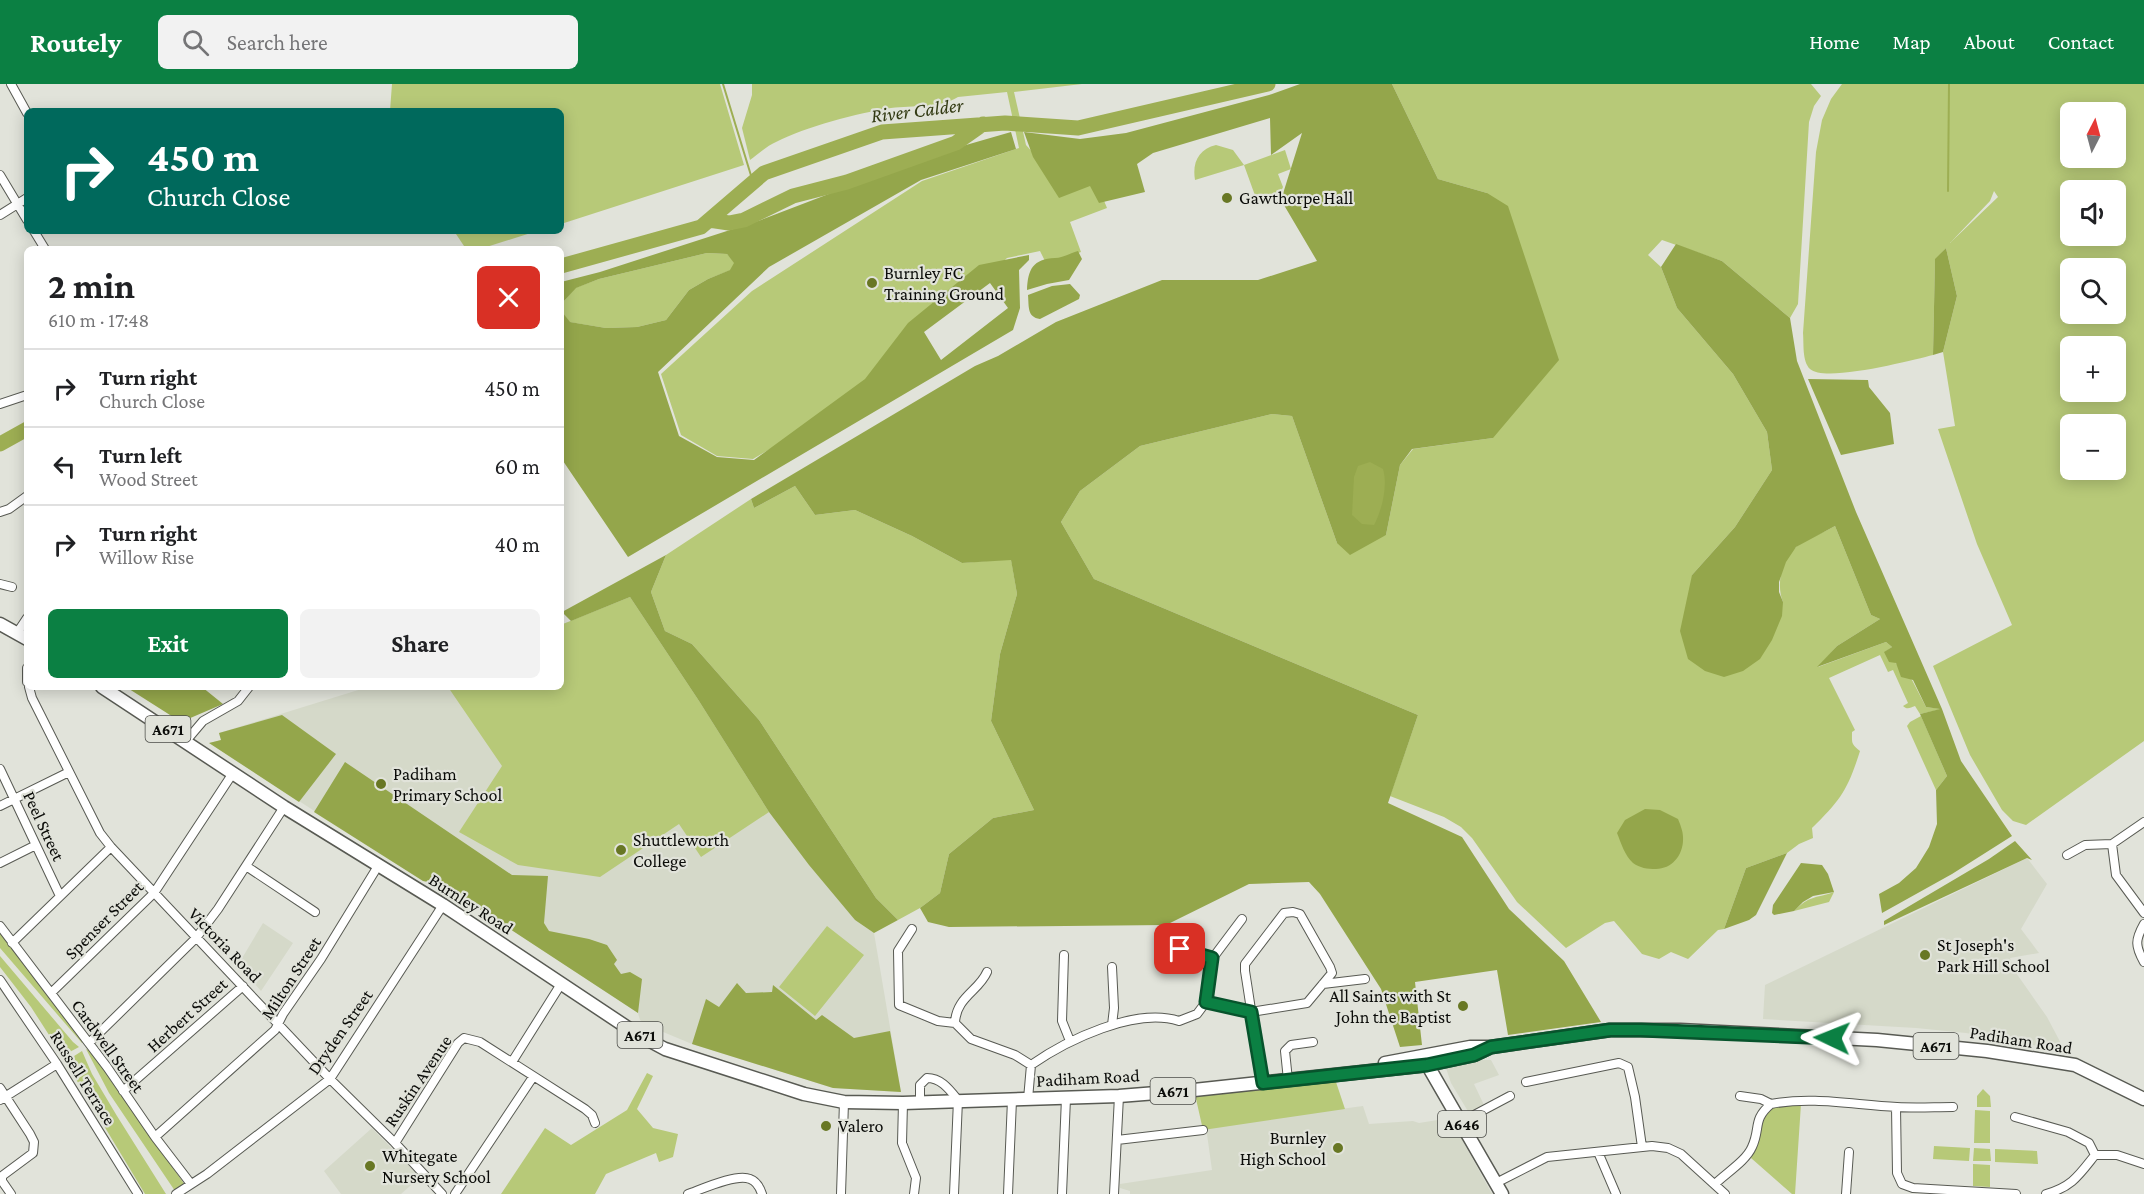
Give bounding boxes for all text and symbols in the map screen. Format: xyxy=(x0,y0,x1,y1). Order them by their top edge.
search box xyxy=(158,15,578,69)
icon: search xyxy=(179,26,212,59)
text: Routely xyxy=(30,27,122,58)
text: Search here xyxy=(227,30,328,55)
text: Home xyxy=(1809,30,1859,54)
text: Map xyxy=(1892,30,1931,54)
text: About xyxy=(1964,30,2015,54)
text: Contact xyxy=(2048,30,2114,54)
water label: River Calder xyxy=(870,93,965,127)
north arrow xyxy=(2060,102,2126,168)
map controls xyxy=(2060,102,2126,480)
icon: right xyxy=(48,132,126,210)
text: 450 m xyxy=(147,133,259,180)
button: sound xyxy=(2060,180,2126,246)
text: Church Close xyxy=(147,182,290,212)
place label: Gawthorpe Hall xyxy=(1239,188,1353,208)
marker: Gawthorpe Hall xyxy=(1220,191,1234,205)
button: search xyxy=(2060,258,2126,324)
place label: Burnley FC Training Ground xyxy=(884,263,1005,304)
text: 2 min xyxy=(48,266,135,306)
button: close xyxy=(477,266,540,329)
marker: Burnley FC Training Ground xyxy=(865,276,879,290)
text: 610 m · 17:48 xyxy=(48,309,149,331)
button: + xyxy=(2060,336,2126,402)
text: Turn right xyxy=(99,365,197,390)
icon: right xyxy=(48,372,81,405)
text: 450 m xyxy=(484,376,540,401)
text: Church Close xyxy=(99,390,205,412)
button: − xyxy=(2060,414,2126,480)
text: Turn left xyxy=(99,443,182,468)
icon: left xyxy=(48,450,81,483)
text: 60 m xyxy=(495,454,540,479)
text: Wood Street xyxy=(99,468,198,490)
text: Turn right xyxy=(99,521,197,546)
icon: right xyxy=(48,528,81,561)
text: 40 m xyxy=(495,532,540,557)
text: Willow Rise xyxy=(99,546,194,568)
button: Exit xyxy=(48,609,288,678)
button: Share xyxy=(300,609,540,678)
road number: A671 xyxy=(146,716,190,742)
place label: Padiham Primary School xyxy=(393,764,502,805)
marker: Padiham Primary School xyxy=(374,777,388,791)
street label: Peel Street xyxy=(19,788,69,865)
place label: Shuttleworth College xyxy=(633,830,730,871)
marker: Shuttleworth College xyxy=(614,843,628,857)
street label: Burnley Road xyxy=(425,869,517,939)
street label: Spenser Street xyxy=(61,876,148,963)
street label: Victoria Road xyxy=(184,903,266,987)
pin xyxy=(1154,923,1205,974)
street label: Milton Street xyxy=(257,932,326,1023)
icon: arrive xyxy=(1163,932,1196,965)
place label: St Joseph's Park Hill School xyxy=(1937,935,2050,976)
marker: St Joseph's Park Hill School xyxy=(1918,948,1932,962)
street label: Herbert Street xyxy=(143,973,232,1056)
street label: Dryden Street xyxy=(303,985,377,1078)
place label: All Saints with St John the Baptist xyxy=(1329,986,1452,1027)
street label: Cardwell Street xyxy=(67,995,149,1097)
marker: All Saints with St John the Baptist xyxy=(1456,999,1470,1013)
position arrow xyxy=(1800,1006,1864,1070)
road number: A671 xyxy=(618,1022,662,1048)
street label: Padiham Road xyxy=(1968,1022,2074,1058)
street label: Russell Terrace xyxy=(46,1027,120,1129)
street label: Ruskin Avenue xyxy=(380,1032,456,1130)
road number: A671 xyxy=(1914,1033,1958,1059)
street label: Padiham Road xyxy=(1036,1065,1141,1091)
road number: A671 xyxy=(1150,1078,1196,1104)
road number: A646 xyxy=(1438,1111,1486,1137)
place label: Valero xyxy=(838,1116,883,1136)
marker: Valero xyxy=(819,1119,833,1133)
place label: Burnley High School xyxy=(1240,1128,1327,1169)
marker: Burnley High School xyxy=(1331,1141,1345,1155)
place label: Whitegate Nursery School xyxy=(382,1146,491,1187)
marker: Whitegate Nursery School xyxy=(363,1159,377,1173)

